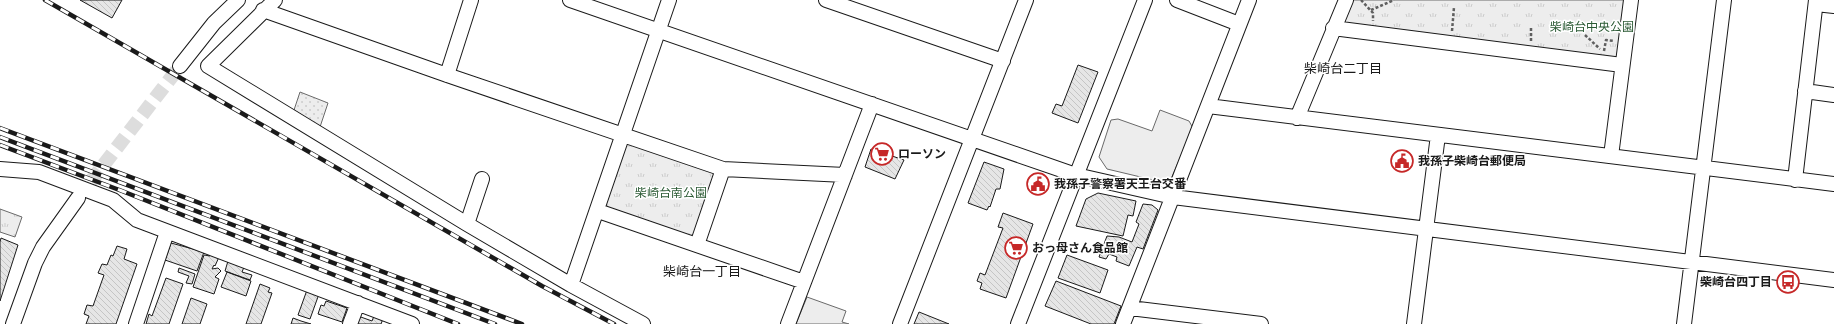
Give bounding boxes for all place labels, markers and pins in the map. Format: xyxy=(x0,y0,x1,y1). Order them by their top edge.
supermarket icon: ローソン xyxy=(869,141,895,167)
place label: ローソン xyxy=(898,146,946,162)
public building icon: 我孫子柴崎台郵便局 xyxy=(1389,148,1415,174)
place label: 我孫子柴崎台郵便局 xyxy=(1418,153,1526,169)
public building icon: 我孫子警察署天王台交番 xyxy=(1025,171,1051,197)
place label: 我孫子警察署天王台交番 xyxy=(1054,176,1187,192)
supermarket icon: おっ母さん食品館 xyxy=(1003,235,1029,261)
place label: おっ母さん食品館 xyxy=(1032,240,1128,256)
bus stop icon: 柴崎台四丁目 xyxy=(1775,269,1801,295)
place label: 柴崎台四丁目 xyxy=(1700,274,1772,290)

